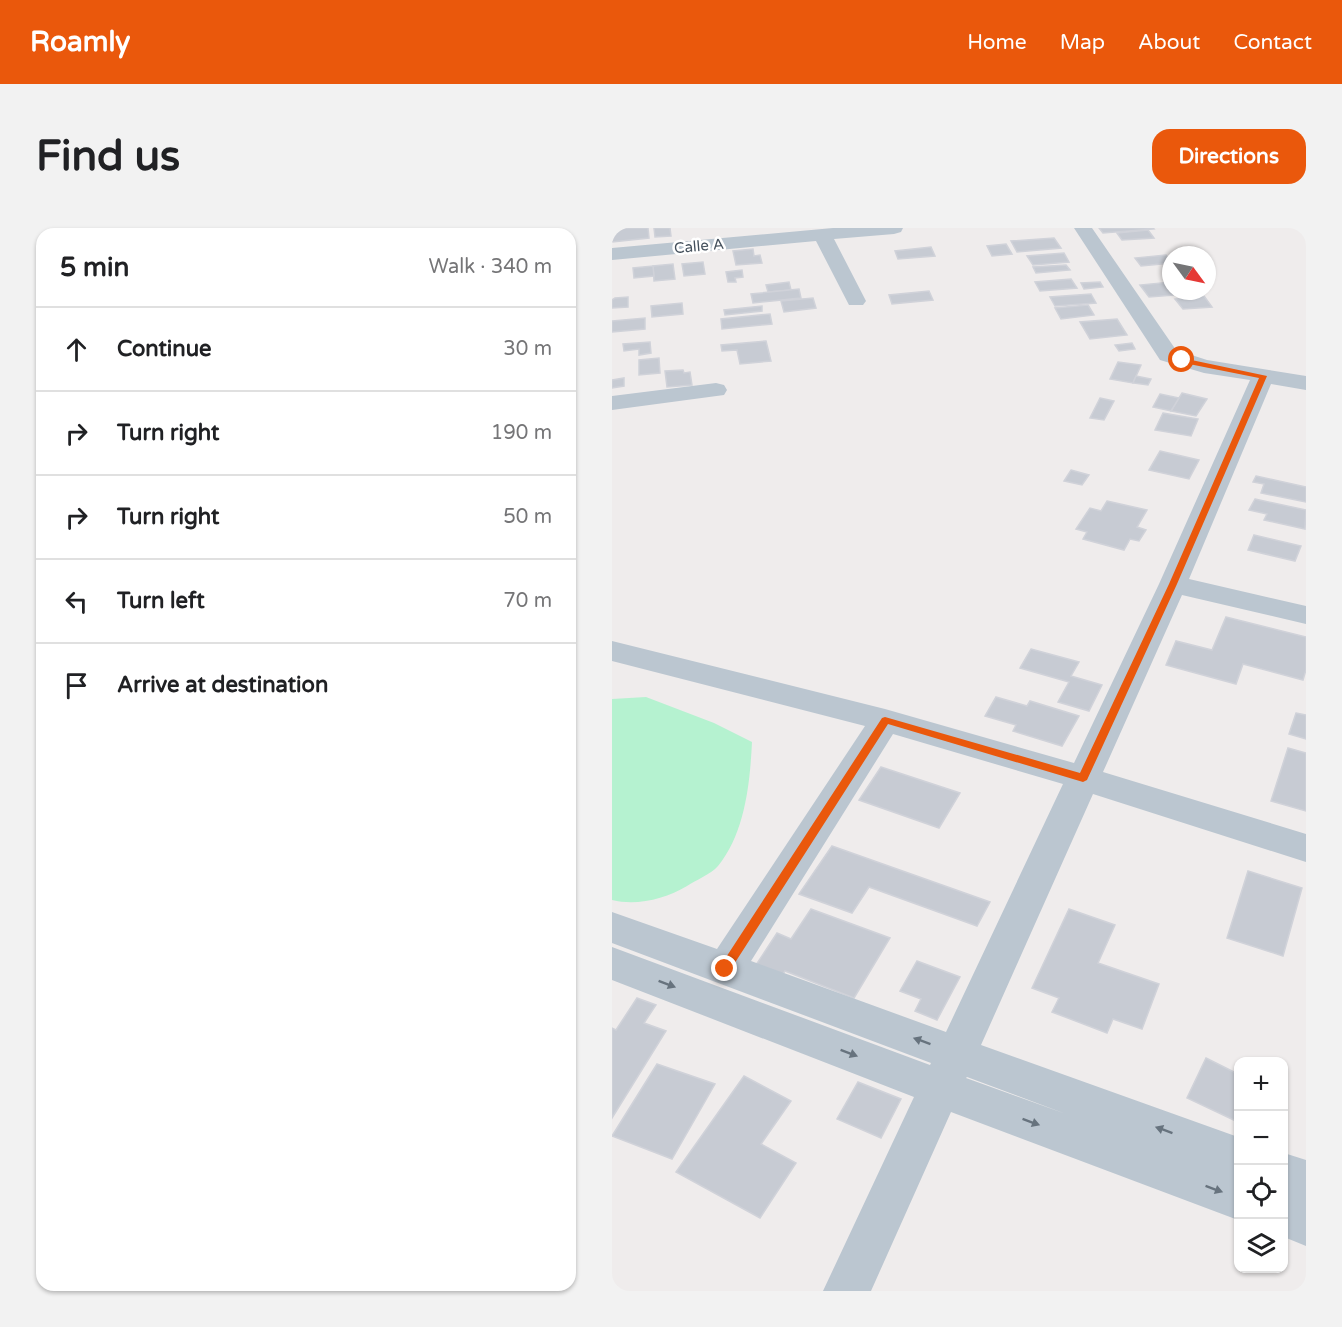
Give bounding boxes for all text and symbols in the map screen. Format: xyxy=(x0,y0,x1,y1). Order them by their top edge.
text: Roamly xyxy=(30,25,130,59)
text: Home xyxy=(967,30,1027,55)
text: Map xyxy=(1060,30,1105,55)
text: About xyxy=(1138,30,1200,55)
text: Contact xyxy=(1233,30,1312,55)
button: Directions xyxy=(1152,129,1306,184)
text: Find us xyxy=(36,131,180,182)
street label: Calle A xyxy=(673,235,725,257)
north arrow xyxy=(1162,246,1216,300)
text: 5 min xyxy=(60,252,129,283)
text: Walk · 340 m xyxy=(429,255,552,279)
icon: ahead xyxy=(60,333,93,366)
text: Continue xyxy=(117,336,212,362)
text: 30 m xyxy=(503,337,552,361)
route start xyxy=(1168,346,1194,372)
icon: right xyxy=(60,417,93,450)
text: Turn right xyxy=(117,420,219,446)
text: 190 m xyxy=(491,421,552,445)
icon: right xyxy=(60,501,93,534)
text: Turn right xyxy=(117,504,219,530)
text: 50 m xyxy=(503,505,552,529)
icon: left xyxy=(60,585,93,618)
text: Turn left xyxy=(117,588,205,614)
text: 70 m xyxy=(503,589,552,613)
icon: arrive xyxy=(60,669,93,702)
text: Arrive at destination xyxy=(117,672,328,698)
route end xyxy=(711,955,737,981)
one-way arrow xyxy=(658,979,676,989)
one-way arrow xyxy=(913,1036,931,1046)
one-way arrow xyxy=(840,1049,858,1059)
map controls xyxy=(1234,1057,1288,1273)
button: + xyxy=(1234,1057,1288,1111)
button: − xyxy=(1234,1111,1288,1165)
one-way arrow xyxy=(1023,1117,1041,1127)
one-way arrow xyxy=(1155,1125,1173,1135)
button: locate xyxy=(1234,1165,1288,1219)
one-way arrow xyxy=(1206,1185,1224,1195)
button: layers xyxy=(1234,1219,1288,1273)

